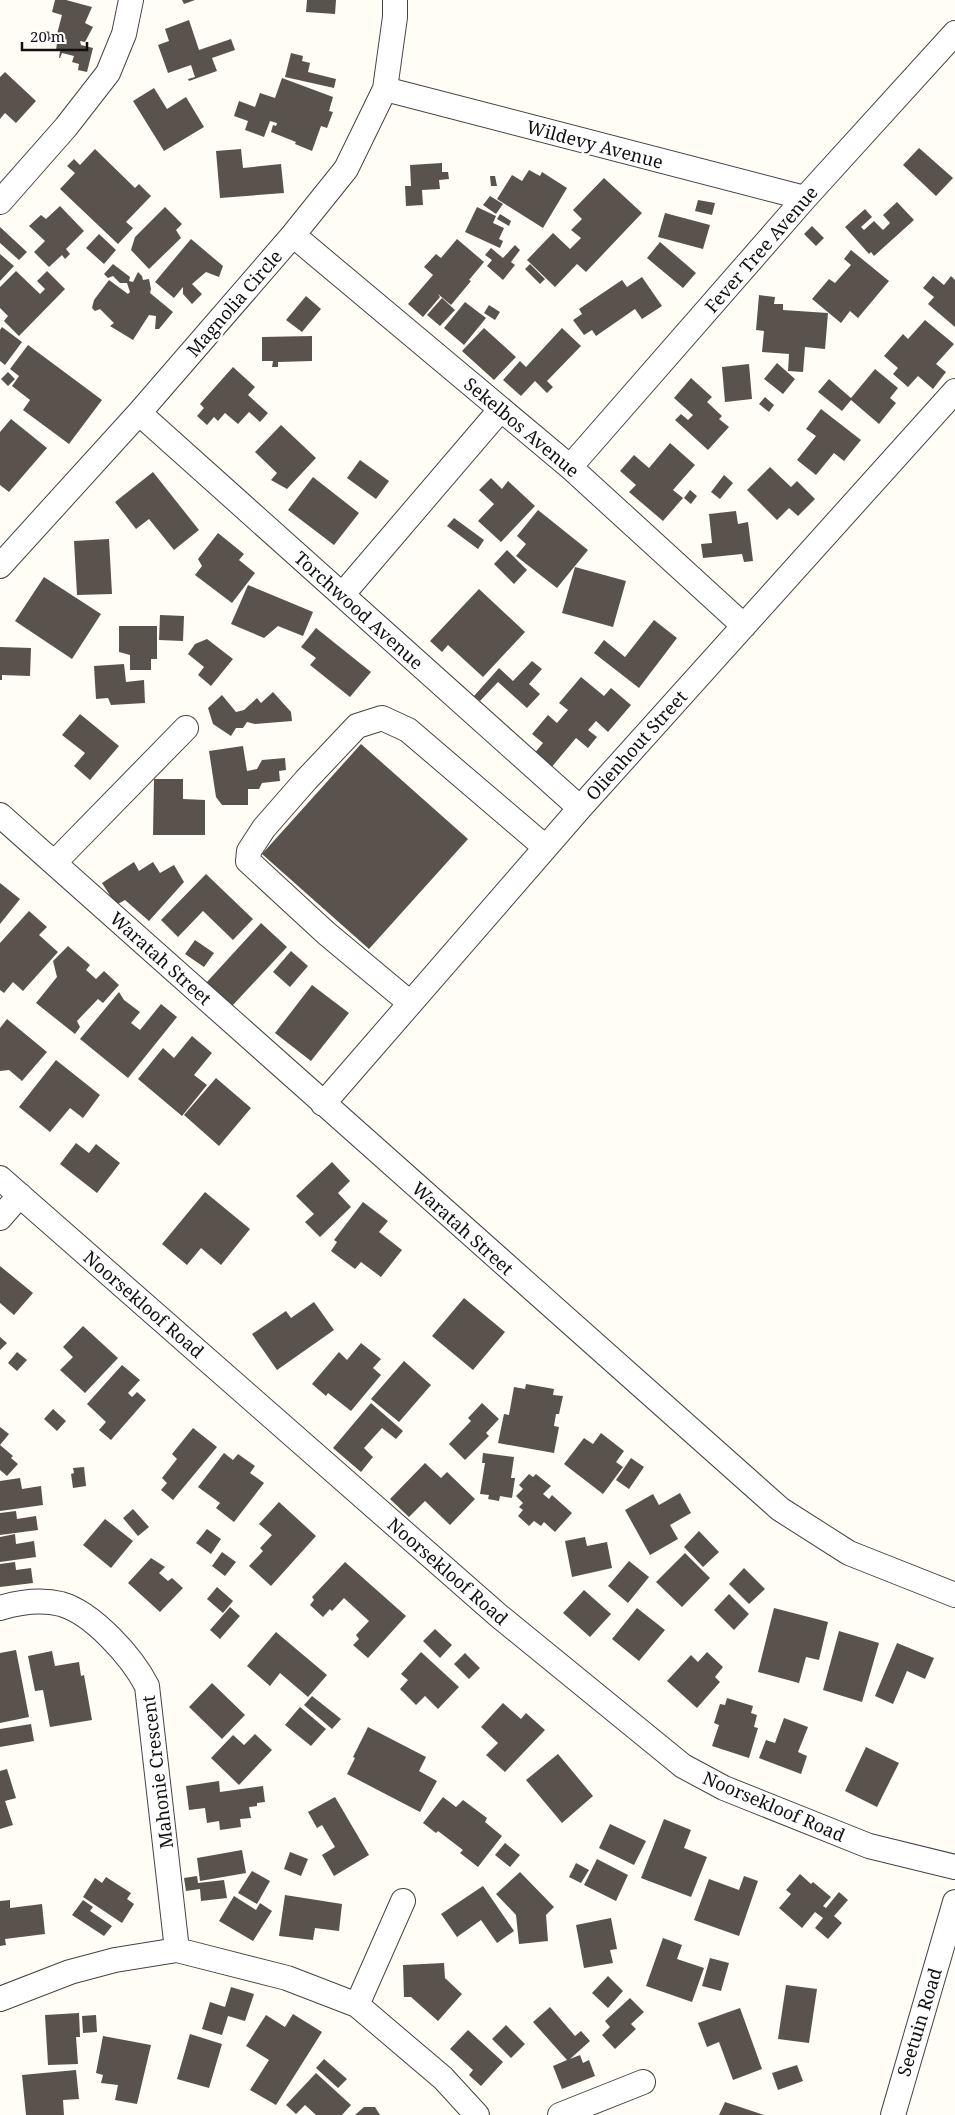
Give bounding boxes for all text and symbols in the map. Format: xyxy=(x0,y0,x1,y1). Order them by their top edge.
scale bar xyxy=(22,20,88,52)
text: 20 m xyxy=(30,26,65,46)
street label: Wildevy Avenue xyxy=(524,114,666,174)
street label: Fever Tree Avenue xyxy=(699,181,823,317)
street label: Magnolia Circle xyxy=(181,244,287,362)
street label: Sekelbos Avenue xyxy=(459,372,585,482)
street label: Torchwood Avenue xyxy=(289,546,429,674)
street label: Olienhout Street xyxy=(580,685,692,805)
street label: Waratah Street xyxy=(105,906,217,1010)
street label: Waratah Street xyxy=(407,1176,519,1280)
street label: Noorsekloof Road xyxy=(79,1245,209,1363)
street label: Noorsekloof Road xyxy=(383,1512,513,1630)
street label: Mahonie Crescent xyxy=(136,1694,178,1850)
street label: Noorsekloof Road xyxy=(699,1765,849,1847)
street label: Seetuin Road xyxy=(891,1965,947,2079)

